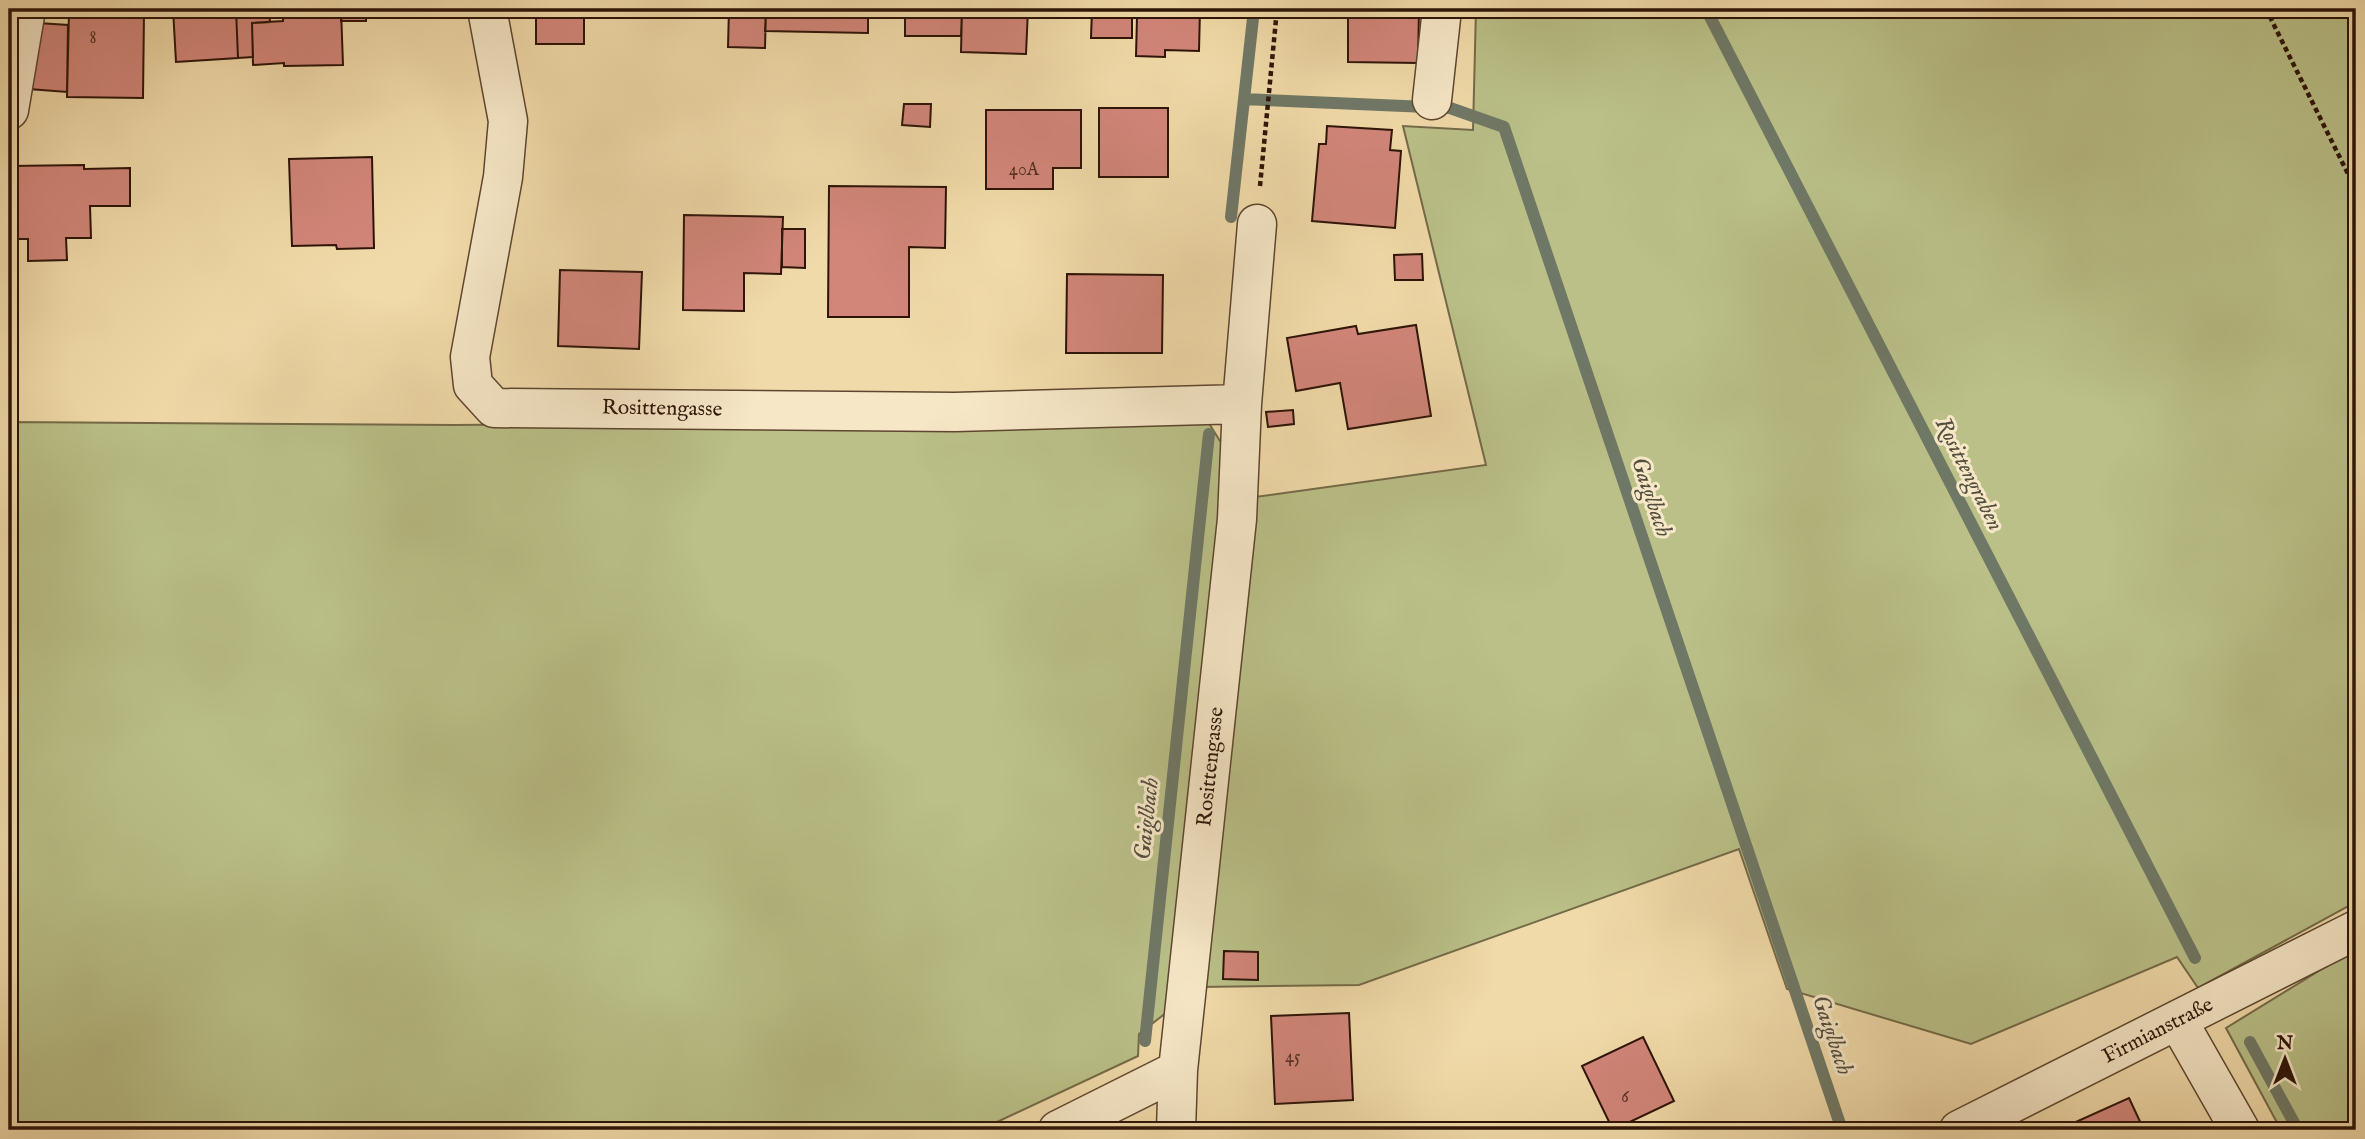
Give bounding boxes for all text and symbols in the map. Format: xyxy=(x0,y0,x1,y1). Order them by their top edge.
house number: 8 xyxy=(89,27,97,50)
house number: 40A xyxy=(1009,159,1040,182)
street label: Rosittengasse xyxy=(602,394,723,424)
water label: Rosittengraben xyxy=(1927,412,2010,536)
water label: Gaiglbach xyxy=(1623,453,1678,541)
street label: Rosittengasse xyxy=(1191,705,1231,828)
water label: Gaiglbach xyxy=(1128,776,1167,862)
water label: Gaiglbach xyxy=(1804,991,1859,1079)
street label: Firmianstraße xyxy=(2098,991,2218,1070)
north arrow xyxy=(2250,1024,2320,1094)
text: N xyxy=(2276,1032,2294,1056)
house number: 45 xyxy=(1285,1046,1301,1069)
house number: 6 xyxy=(1621,1086,1629,1109)

